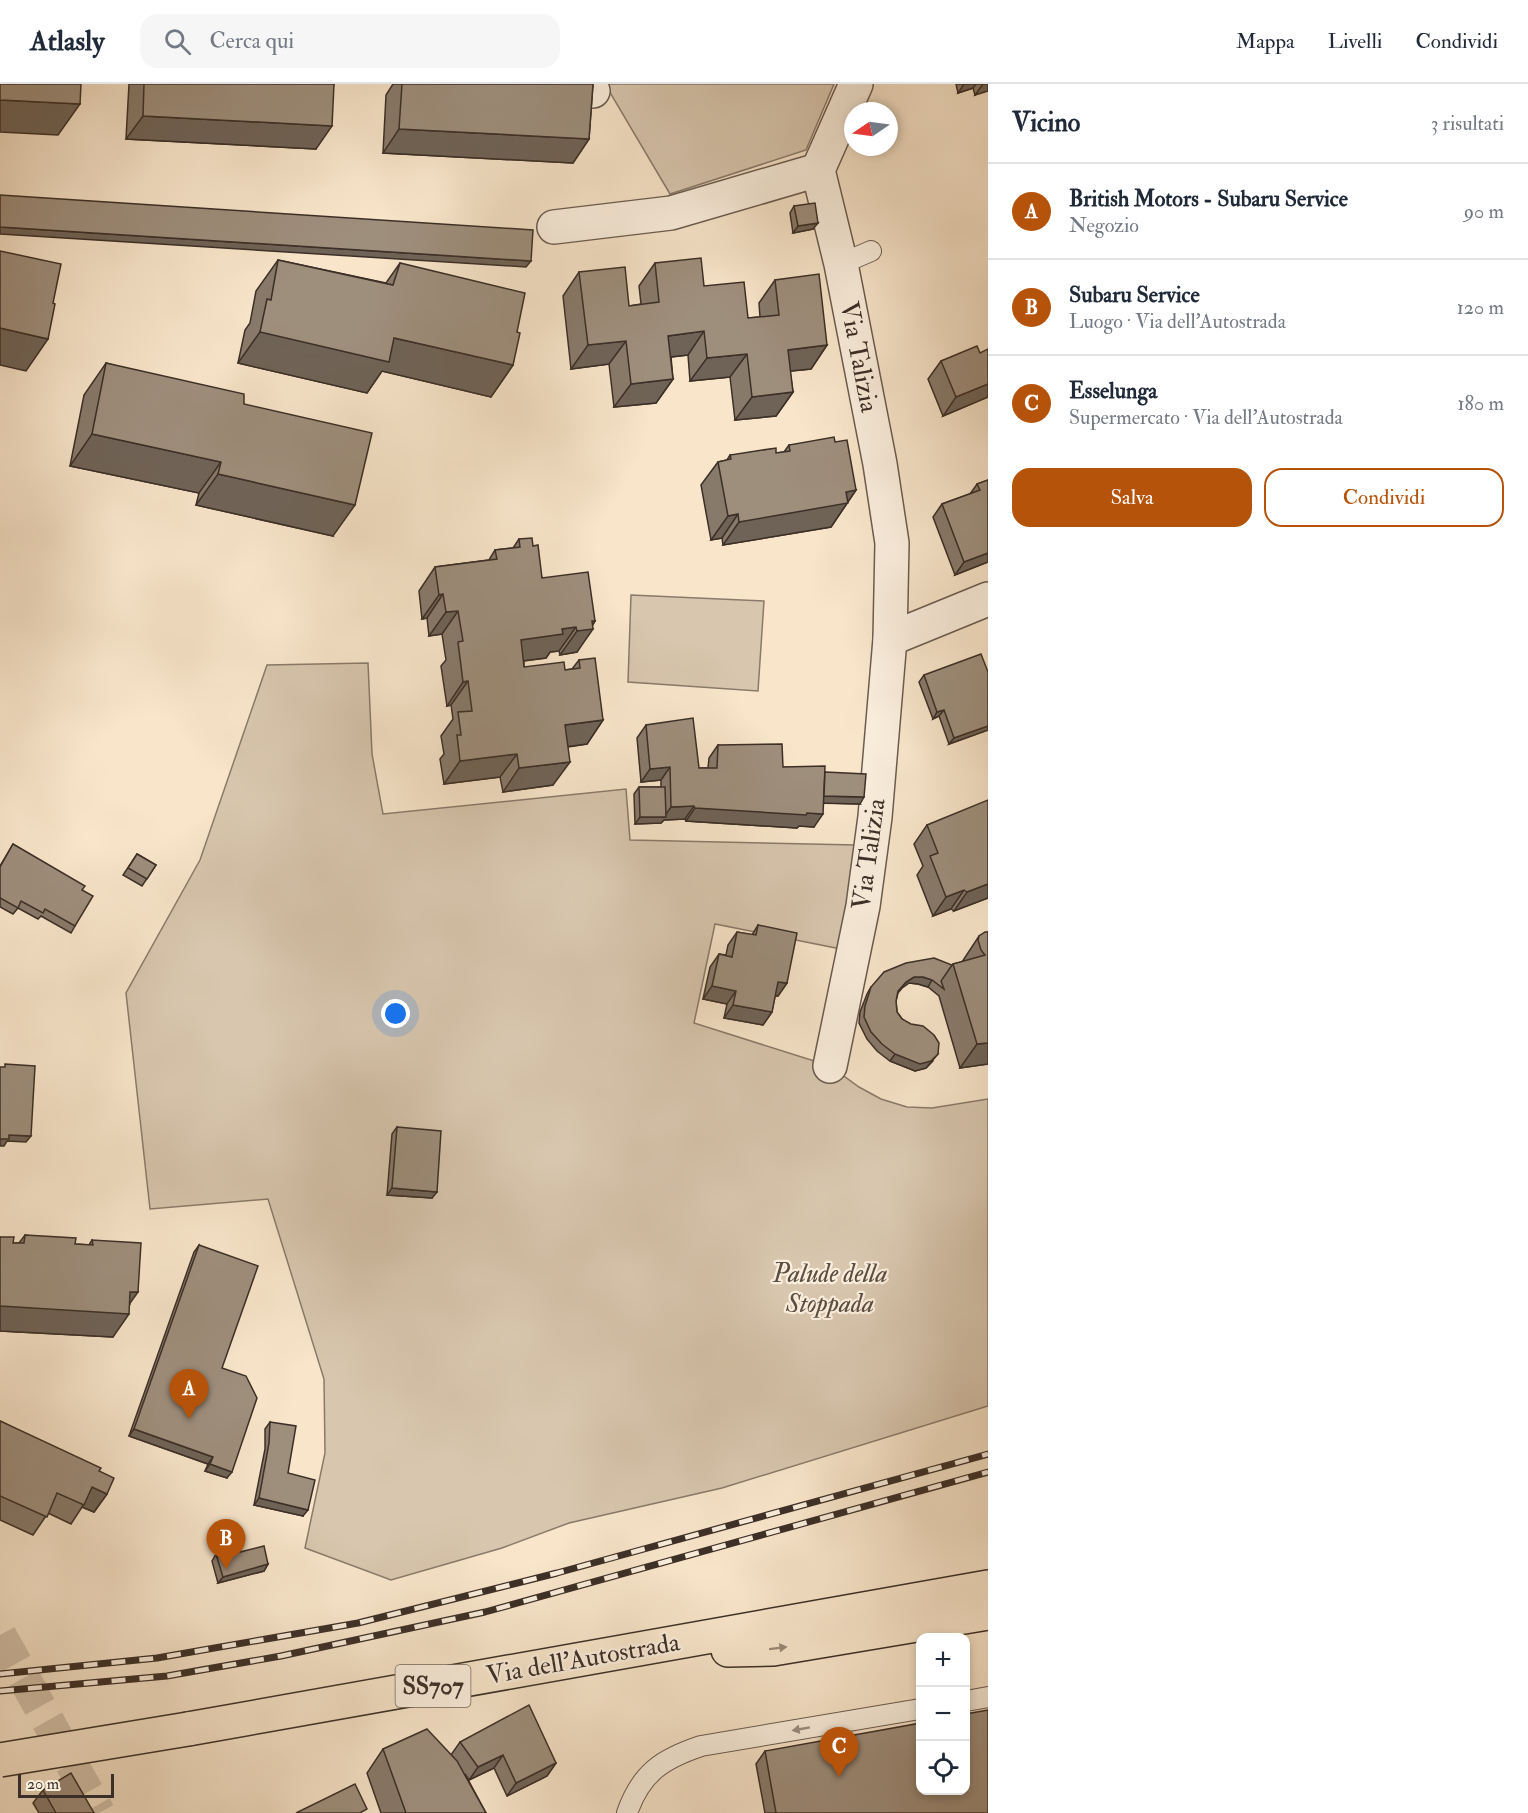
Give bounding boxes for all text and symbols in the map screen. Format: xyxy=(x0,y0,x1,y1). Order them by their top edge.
search box xyxy=(140,14,560,68)
text: Atlasly xyxy=(30,24,104,59)
icon: search xyxy=(161,25,194,58)
text: Cerca qui xyxy=(209,27,294,55)
text: Mappa xyxy=(1236,28,1295,55)
text: Livelli xyxy=(1328,28,1382,55)
text: Condividi xyxy=(1415,28,1498,55)
north arrow xyxy=(844,102,898,156)
text: Vicino xyxy=(1012,107,1080,139)
text: 3 risultati xyxy=(1431,111,1504,136)
text: British Motors - Subaru Service xyxy=(1069,185,1348,213)
text: A xyxy=(1025,199,1038,224)
text: 90 m xyxy=(1464,199,1504,224)
text: Negozio xyxy=(1069,213,1139,238)
text: Subaru Service xyxy=(1069,281,1200,309)
text: B xyxy=(1025,295,1038,320)
text: 120 m xyxy=(1457,295,1504,320)
street label: Via Talizia xyxy=(833,299,885,415)
text: Luogo · Via dell'Autostrada xyxy=(1069,309,1286,334)
text: Esselunga xyxy=(1069,377,1157,405)
text: C xyxy=(1024,391,1039,416)
text: 180 m xyxy=(1457,391,1504,416)
text: Supermercato · Via dell'Autostrada xyxy=(1069,405,1343,430)
button: Salva xyxy=(1012,468,1252,527)
button: Condividi xyxy=(1264,468,1504,527)
street label: Via Talizia xyxy=(845,796,893,912)
your location xyxy=(381,999,410,1028)
park label: Palude della Stoppada xyxy=(772,1258,887,1320)
pin: A xyxy=(170,1370,208,1419)
pin: B xyxy=(206,1520,246,1569)
street label: Via dell'Autostrada xyxy=(484,1626,683,1692)
map controls xyxy=(916,1633,970,1795)
button: + xyxy=(916,1633,970,1687)
one-way arrow xyxy=(769,1644,788,1653)
road number: SS707 xyxy=(396,1665,470,1707)
button: − xyxy=(916,1687,970,1741)
one-way arrow xyxy=(791,1725,810,1734)
pin: C xyxy=(820,1728,858,1777)
button: locate xyxy=(916,1741,970,1795)
scale bar xyxy=(18,1771,114,1798)
text: 20 m xyxy=(27,1774,59,1794)

